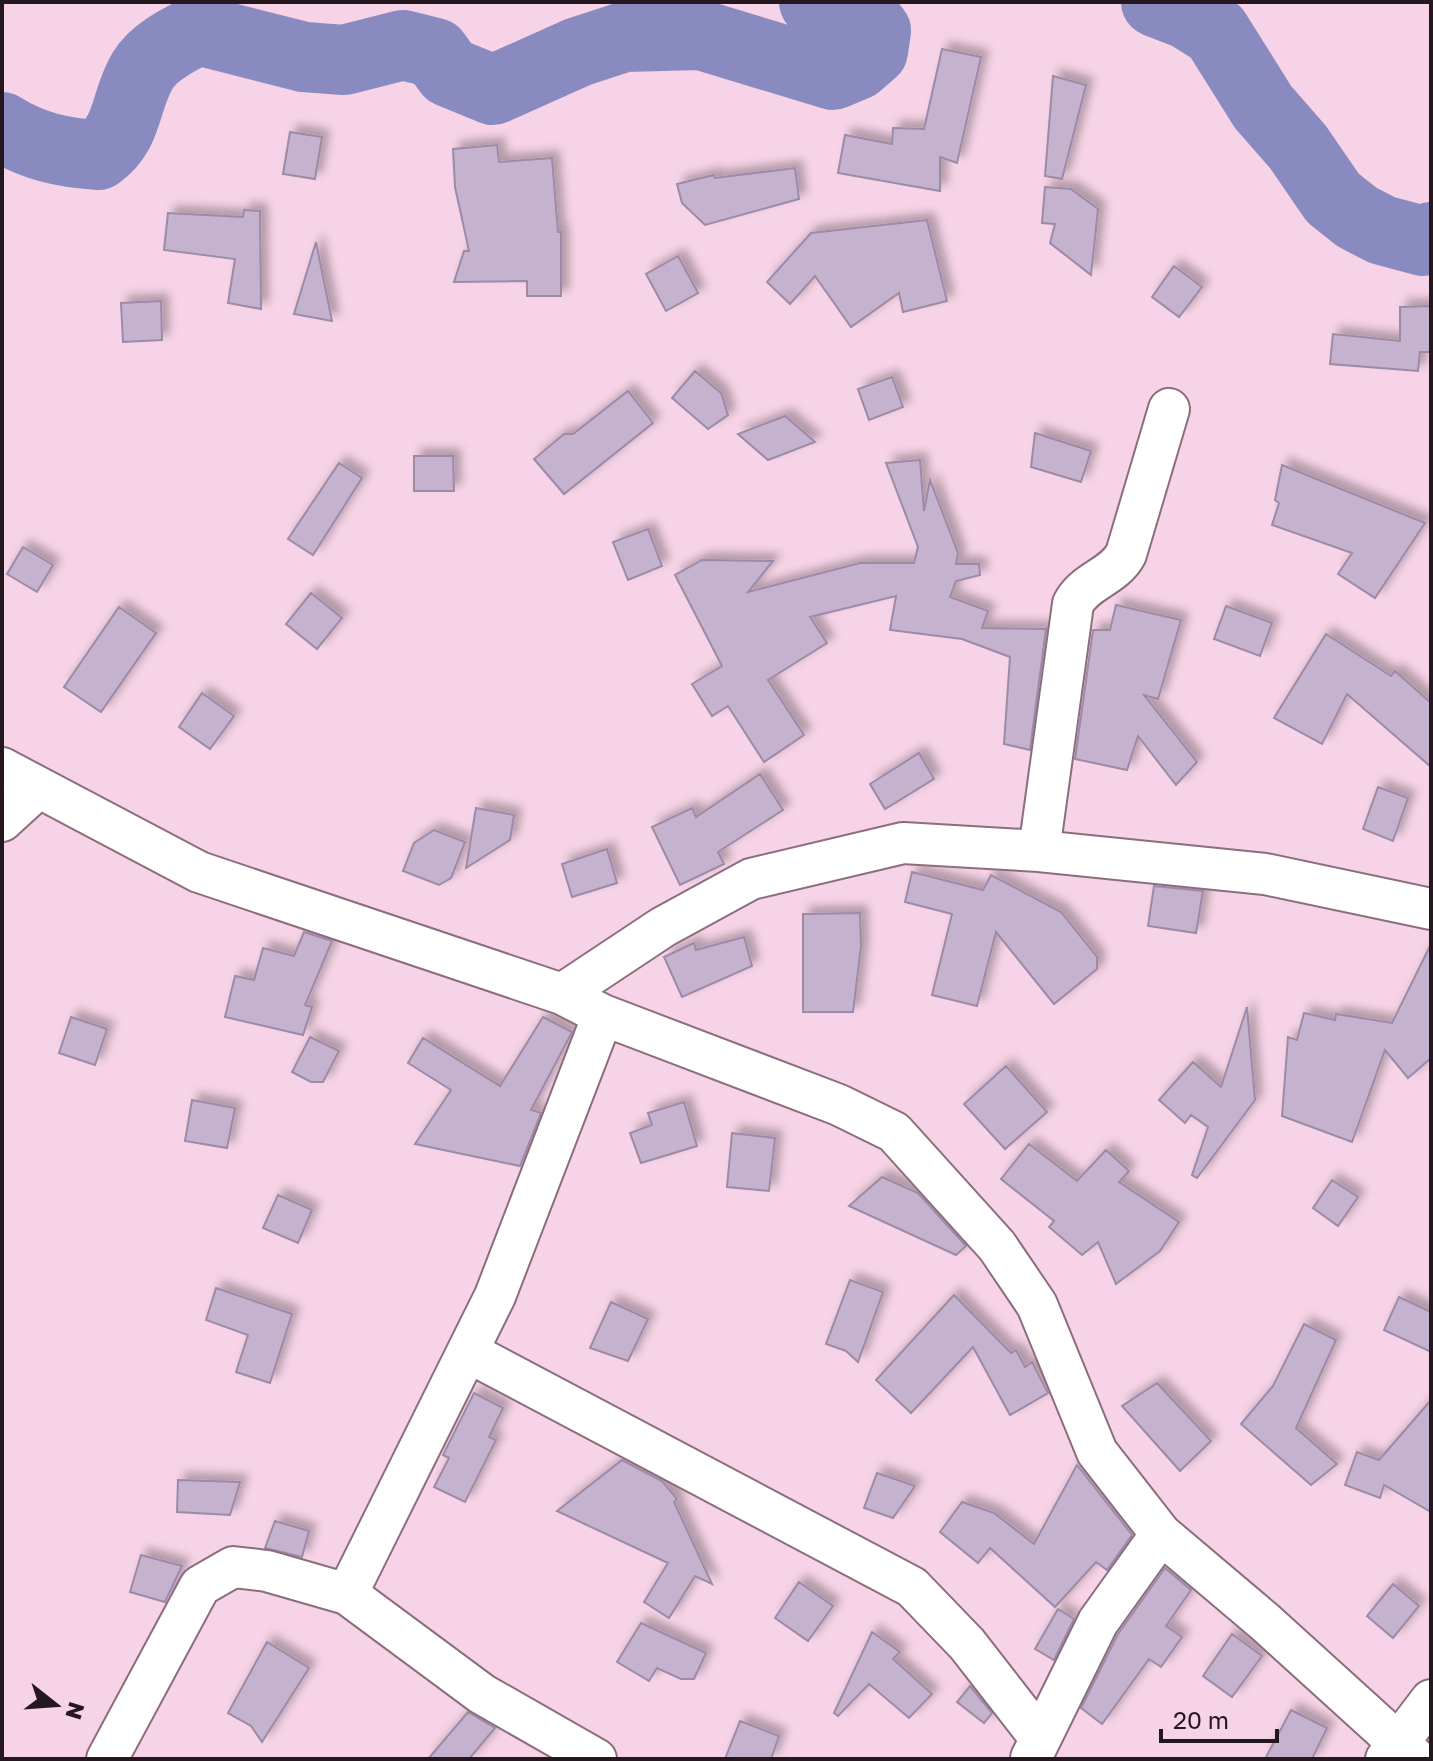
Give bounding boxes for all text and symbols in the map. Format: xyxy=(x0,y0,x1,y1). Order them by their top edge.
north arrow xyxy=(16,1665,96,1745)
scale bar xyxy=(1161,1693,1277,1743)
text: N xyxy=(60,1699,91,1723)
text: 20 m xyxy=(1173,1705,1229,1734)

